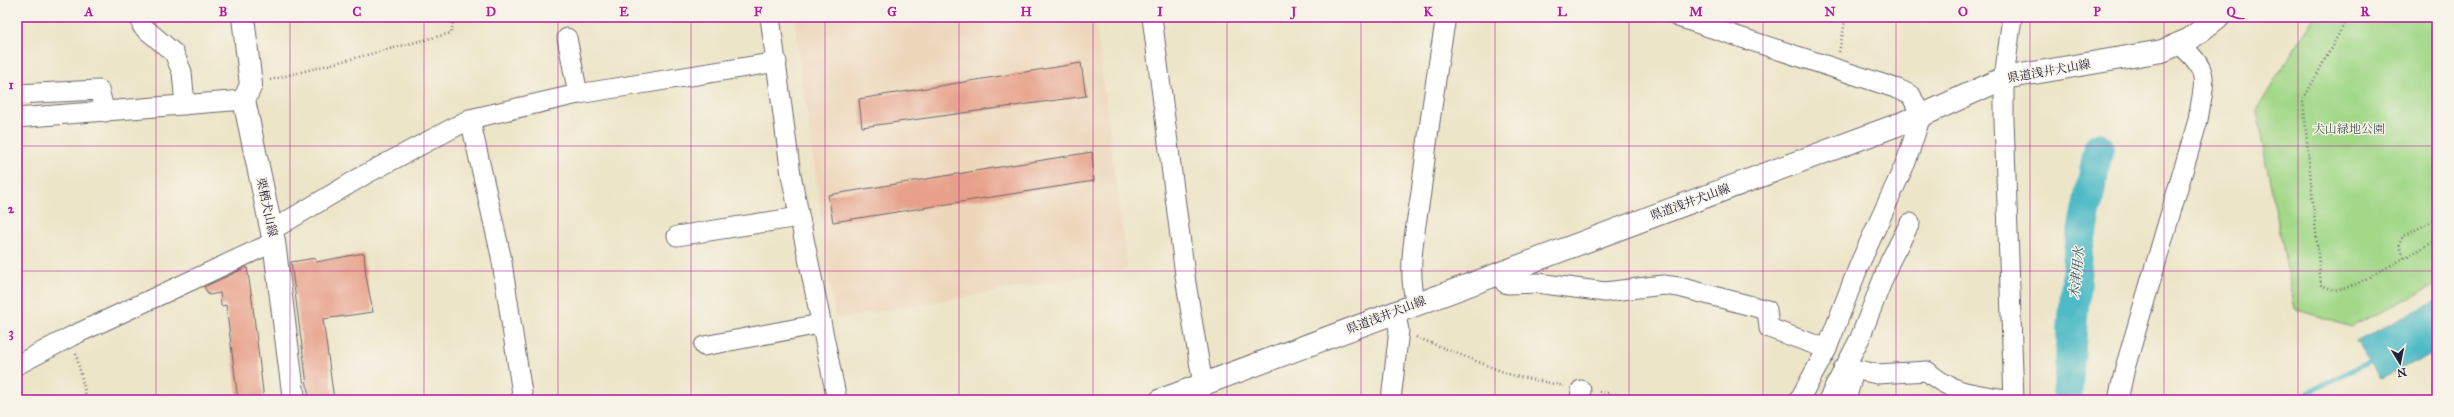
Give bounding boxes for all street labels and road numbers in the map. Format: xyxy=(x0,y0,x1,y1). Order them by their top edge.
street label: 県道浅井犬山線 xyxy=(2006,57,2092,85)
street label: 栗栖犬山線 xyxy=(254,176,280,238)
street label: 県道浅井犬山線 xyxy=(1648,181,1732,223)
street label: 県道浅井犬山線 xyxy=(1344,293,1428,337)

